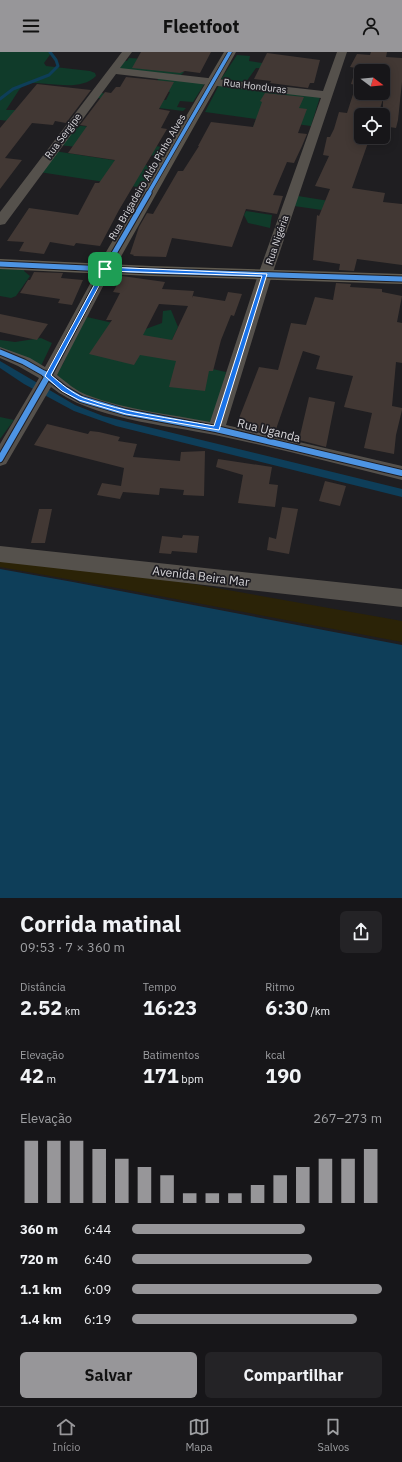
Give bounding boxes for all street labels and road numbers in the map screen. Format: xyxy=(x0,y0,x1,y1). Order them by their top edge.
street label: Rua Honduras xyxy=(223,76,287,96)
street label: Rua Sergipe xyxy=(42,110,85,161)
street label: Rua Brigadeiro Aldo Pinho Alves xyxy=(106,112,189,242)
street label: Rua Nigéria xyxy=(262,213,292,267)
street label: Rua Uganda xyxy=(236,415,303,445)
street label: Avenida Beira Mar xyxy=(152,563,251,589)

